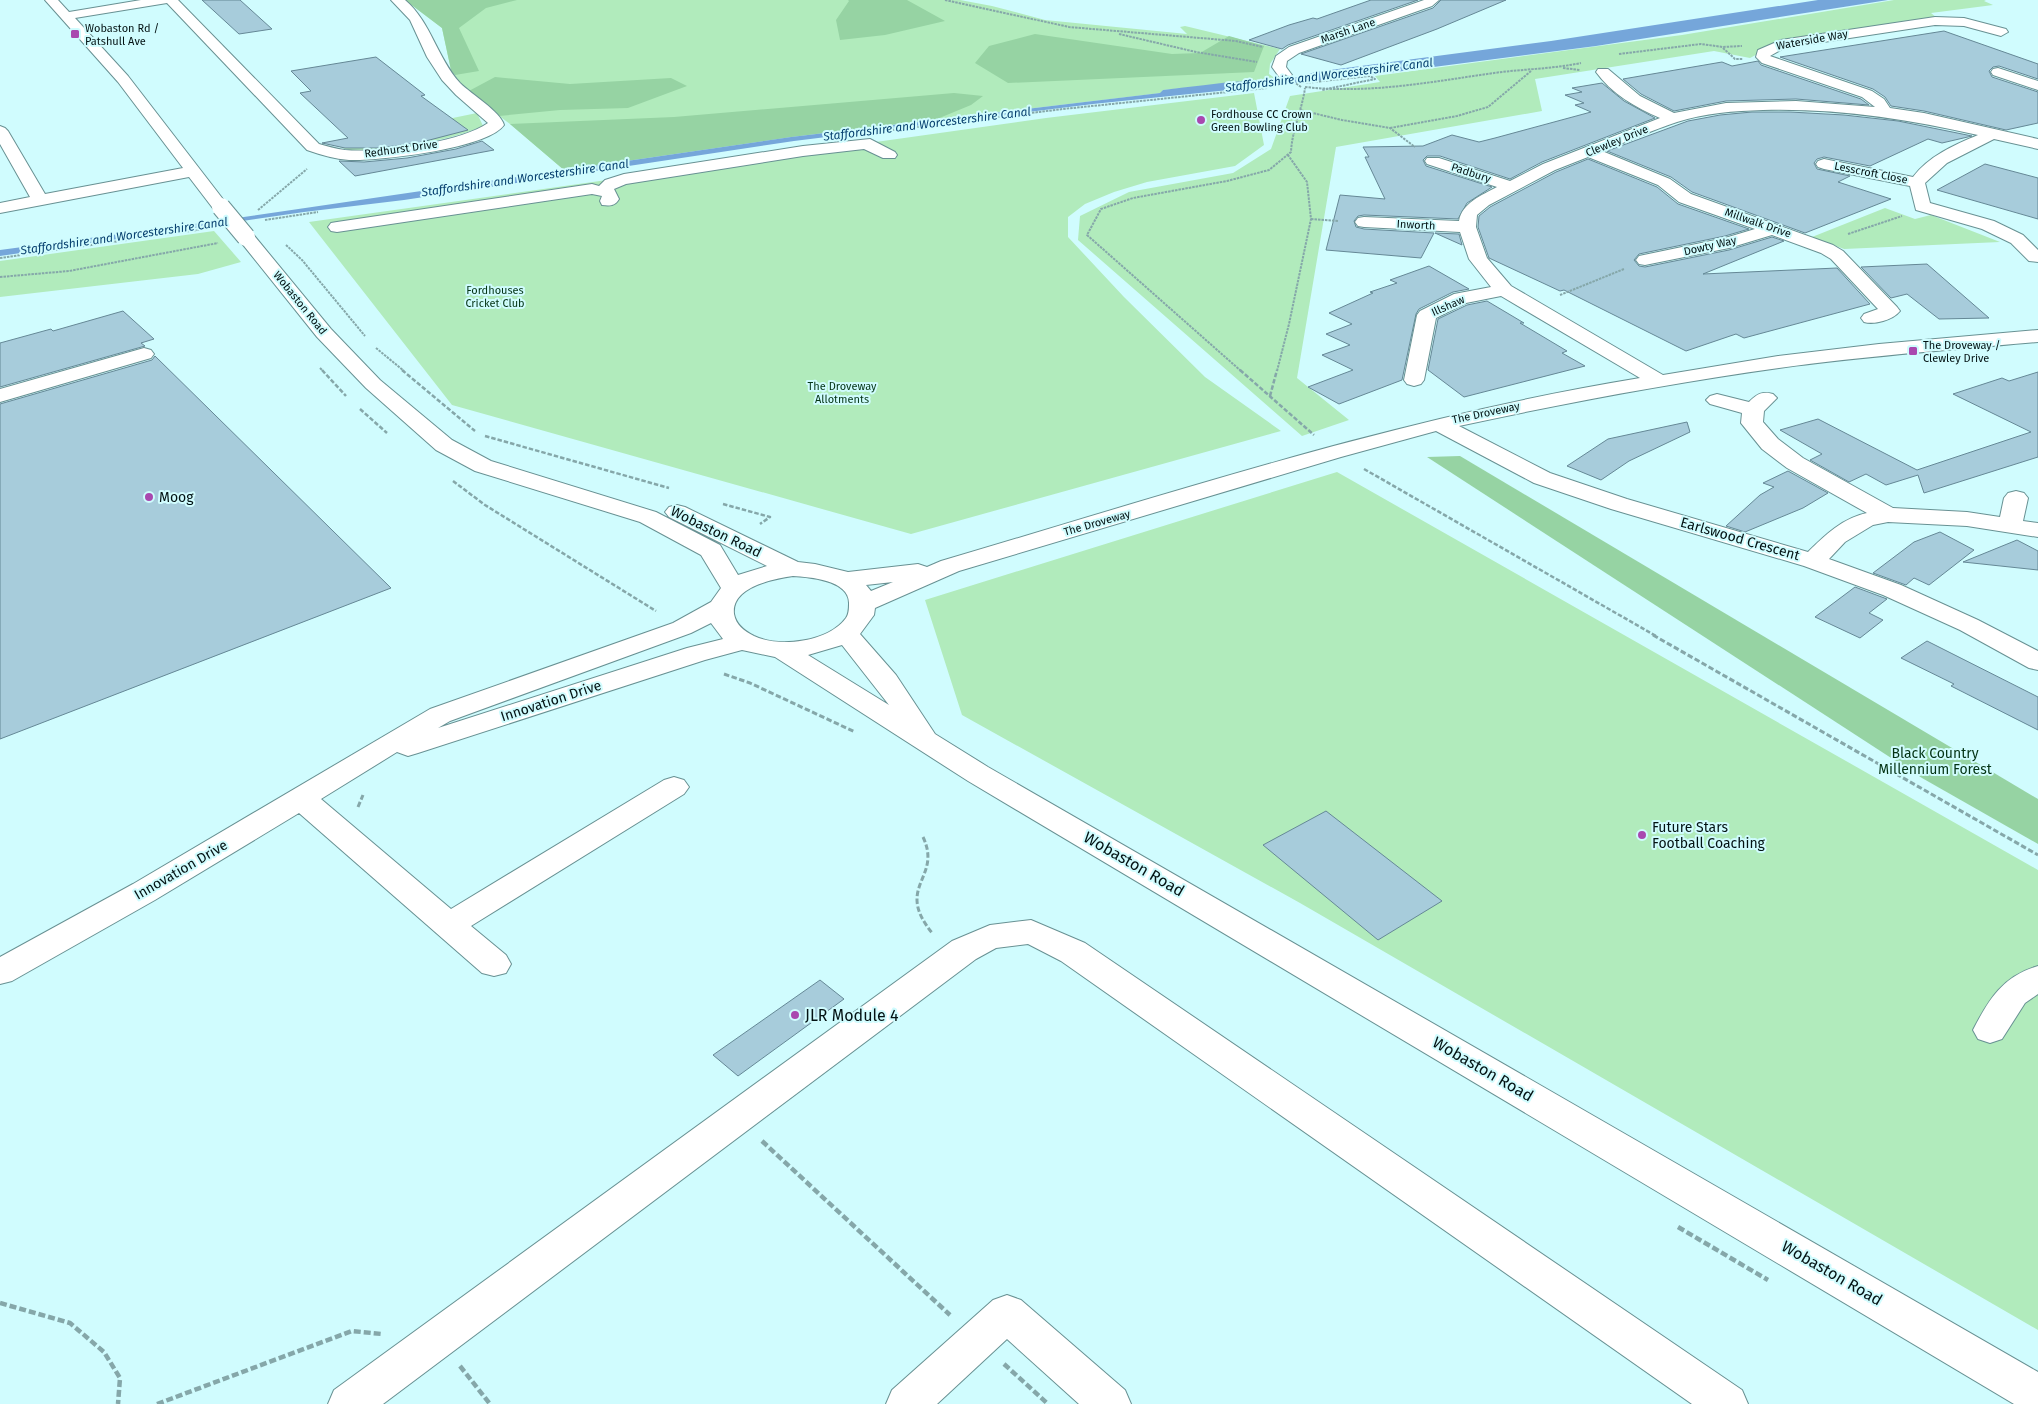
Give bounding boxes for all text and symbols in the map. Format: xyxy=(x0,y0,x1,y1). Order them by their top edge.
street label: Marsh Lane xyxy=(1319,16,1377,46)
place label: Wobaston Rd / Patshull Ave xyxy=(85,22,159,48)
street label: Waterside Way xyxy=(1775,27,1849,53)
marker: Wobaston Rd / Patshull Ave xyxy=(69,28,81,40)
water label: Staffordshire and Worcestershire Canal xyxy=(1223,55,1434,95)
water label: Staffordshire and Worcestershire Canal xyxy=(821,104,1032,144)
place label: Fordhouse CC Crown Green Bowling Club xyxy=(1211,108,1312,134)
marker: Fordhouse CC Crown Green Bowling Club xyxy=(1195,114,1207,126)
street label: Clewley Drive xyxy=(1584,123,1650,159)
street label: Redhurst Drive xyxy=(364,137,438,161)
water label: Staffordshire and Worcestershire Canal xyxy=(419,157,630,200)
street label: Padbury xyxy=(1450,160,1493,186)
street label: Lesscroft Close xyxy=(1833,160,1909,186)
street label: Millwalk Drive xyxy=(1723,206,1793,240)
water label: Staffordshire and Worcestershire Canal xyxy=(18,215,229,258)
street label: Inworth xyxy=(1396,217,1436,233)
street label: Dowty Way xyxy=(1682,234,1738,258)
street label: Wobaston Road xyxy=(270,269,330,337)
park label: Fordhouses Cricket Club xyxy=(465,284,525,310)
street label: Illshaw xyxy=(1429,293,1467,319)
place label: The Droveway / Clewley Drive xyxy=(1923,339,2000,365)
marker: The Droveway / Clewley Drive xyxy=(1907,345,1919,357)
park label: The Droveway Allotments xyxy=(808,380,877,406)
street label: The Droveway xyxy=(1451,399,1522,427)
place label: Moog xyxy=(159,489,194,506)
marker: Moog xyxy=(143,491,155,503)
street label: Wobaston Road xyxy=(668,503,764,561)
street label: The Droveway xyxy=(1062,507,1132,539)
street label: Earlswood Crescent xyxy=(1678,514,1803,564)
street label: Innovation Drive xyxy=(499,677,603,725)
park label: Black Country Millennium Forest xyxy=(1878,745,1993,778)
place label: Future Stars Football Coaching xyxy=(1652,819,1766,852)
street label: Wobaston Road xyxy=(1080,827,1188,901)
marker: Future Stars Football Coaching xyxy=(1636,829,1648,841)
street label: Innovation Drive xyxy=(131,836,231,904)
place label: JLR Module 4 xyxy=(805,1006,899,1025)
marker: JLR Module 4 xyxy=(789,1009,801,1021)
street label: Wobaston Road xyxy=(1429,1032,1537,1106)
street label: Wobaston Road xyxy=(1778,1236,1886,1310)

